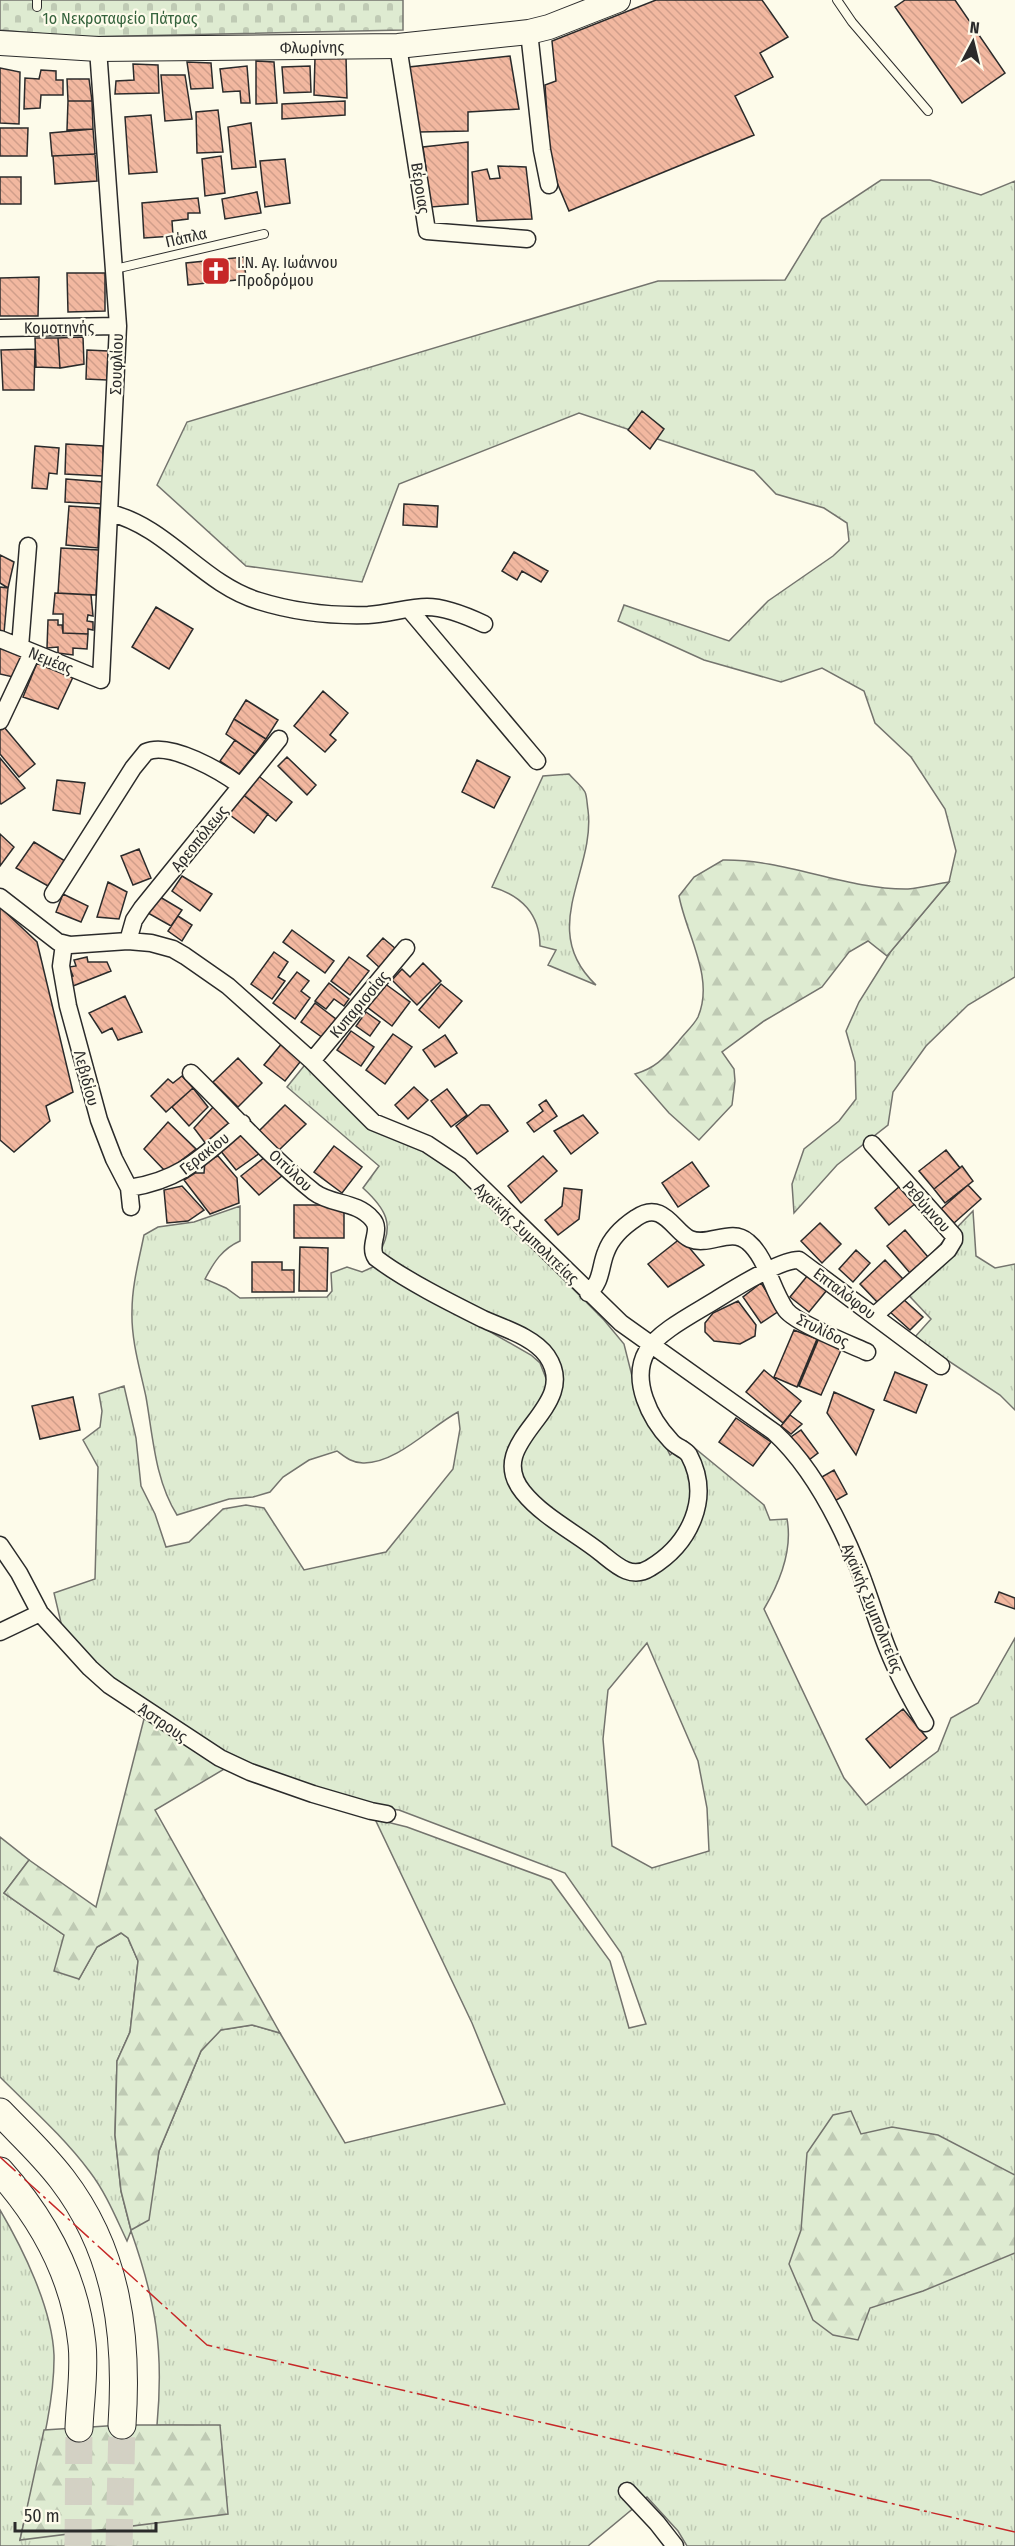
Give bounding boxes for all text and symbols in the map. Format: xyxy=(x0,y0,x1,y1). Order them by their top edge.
park label: 1o Νεκροταφείο Πάτρας xyxy=(43,9,198,28)
north arrow xyxy=(943,12,1003,72)
text: N xyxy=(969,18,981,38)
street label: Φλωρίνης xyxy=(280,37,345,58)
street label: Βέροιας xyxy=(407,161,434,215)
street label: Πάπλα xyxy=(163,223,209,251)
place label: Ι.Ν. Αγ. Ιωάννου Προδρόμου xyxy=(237,253,338,290)
church icon: Ι.Ν. Αγ. Ιωάννου Προδρόμου xyxy=(200,255,232,287)
street label: Κομοτηνής xyxy=(24,317,94,338)
street label: Σουφλίου xyxy=(106,333,127,395)
street label: Νεμέας xyxy=(26,643,76,678)
street label: Αρεοπόλεως xyxy=(167,801,232,875)
street label: Κυπαρισσίας xyxy=(326,967,393,1042)
street label: Λεβιδίου xyxy=(70,1048,103,1108)
street label: Γερακίου xyxy=(176,1128,233,1179)
street label: Οιτύλου xyxy=(265,1146,316,1195)
street label: Ρεθύμνου xyxy=(899,1177,955,1236)
street label: Αχαϊκής Συμπολιτείας xyxy=(471,1179,583,1288)
street label: Επταλόφου xyxy=(810,1264,880,1323)
street label: Στυλίδος xyxy=(794,1310,852,1351)
street label: Αχαϊκής Συμπολιτείας xyxy=(838,1541,907,1676)
street label: Άστρους xyxy=(134,1699,191,1746)
scale bar xyxy=(15,2495,156,2533)
text: 50 m xyxy=(24,2505,60,2527)

